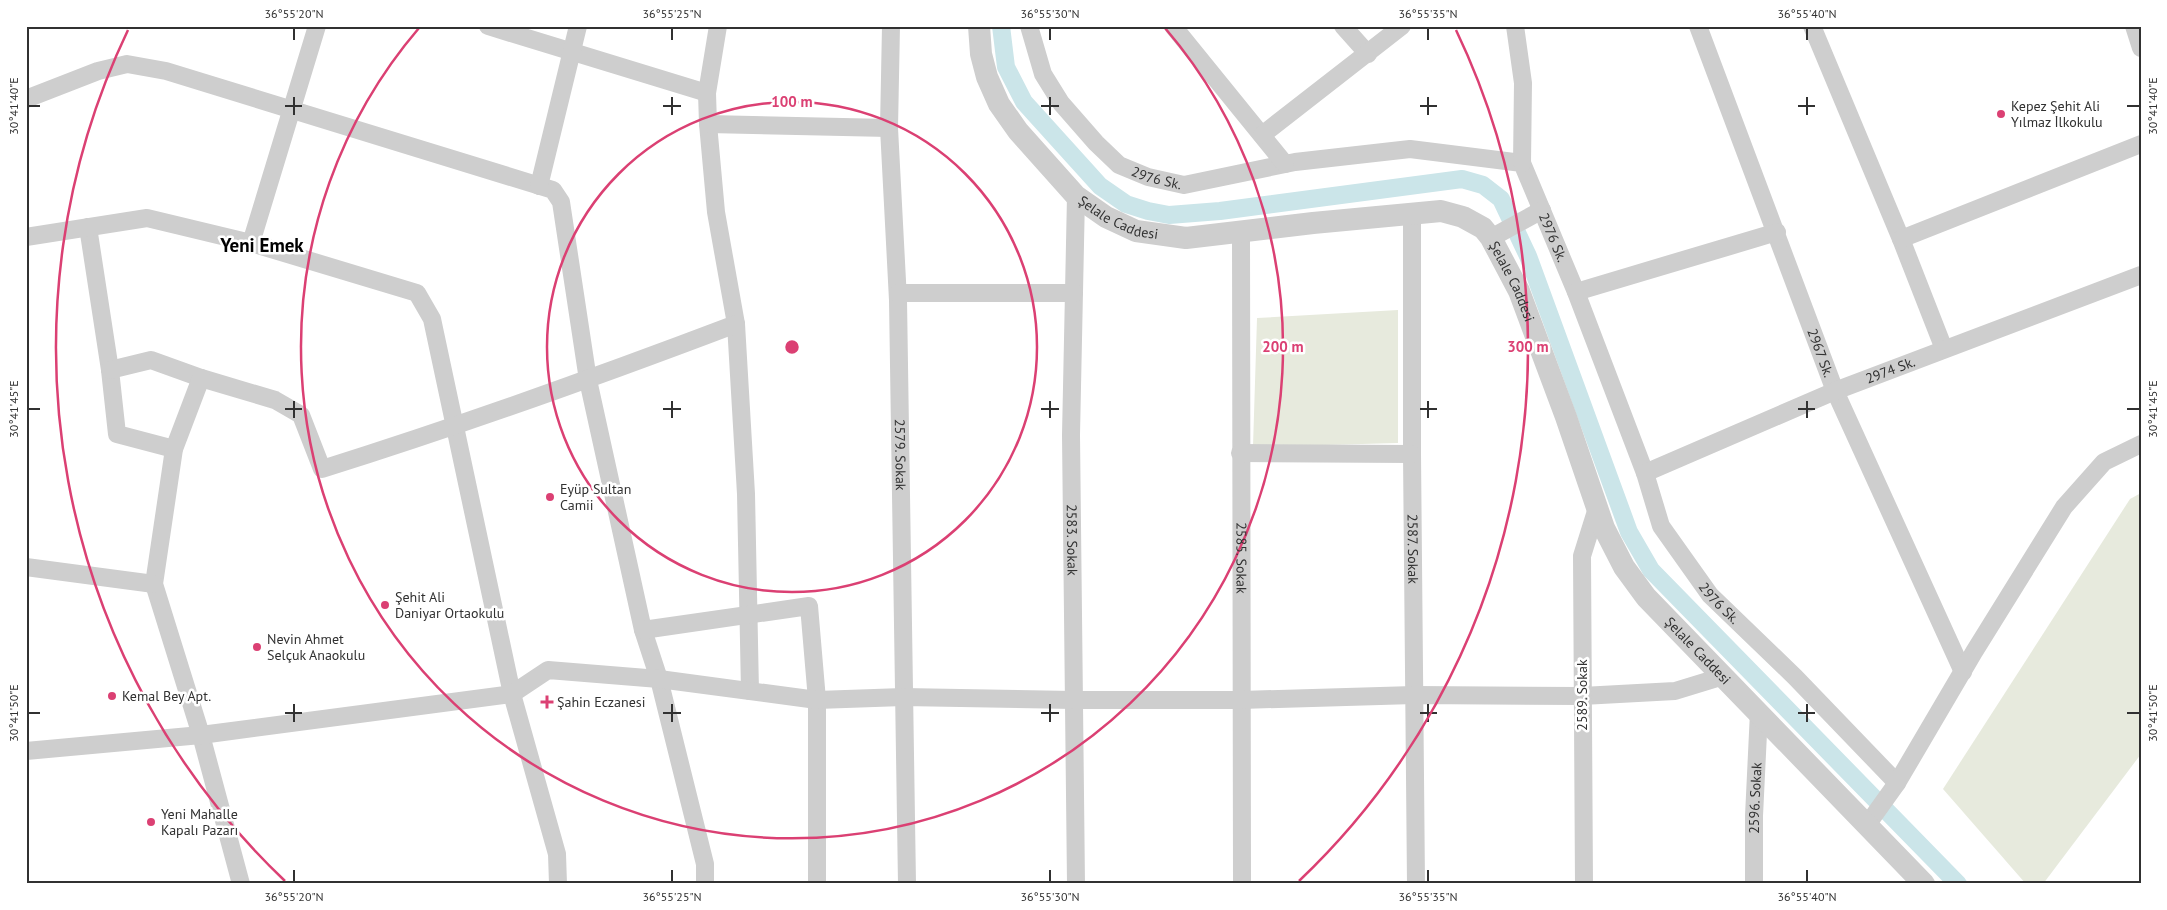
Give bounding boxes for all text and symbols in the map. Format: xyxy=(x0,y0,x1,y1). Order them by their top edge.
text: 36°55'20"N xyxy=(264,6,324,21)
text: 36°55'25"N xyxy=(642,6,702,21)
text: 36°55'30"N xyxy=(1020,6,1080,21)
text: 36°55'35"N xyxy=(1398,6,1458,21)
text: 36°55'40"N xyxy=(1777,6,1837,21)
text: 30°41'40"E xyxy=(6,77,21,135)
text: 30°41'40"E xyxy=(2145,77,2160,135)
text: 100 m xyxy=(771,92,813,111)
place label: Kepez Şehit Ali Yılmaz İlkokulu xyxy=(2011,97,2103,131)
marker: Kepez Şehit Ali Yılmaz İlkokulu xyxy=(1995,108,2007,120)
street label: 2976 Sk. xyxy=(1129,162,1183,193)
street label: Şelale Caddesi xyxy=(1075,191,1159,243)
street label: 2976 Sk. xyxy=(1535,210,1571,265)
district label: Yeni Emek xyxy=(219,233,304,257)
street label: Şelale Caddesi xyxy=(1485,238,1539,324)
street label: 2967 Sk. xyxy=(1803,326,1838,380)
text: 200 m xyxy=(1262,337,1304,356)
text: 300 m xyxy=(1507,337,1549,356)
centre of rings xyxy=(783,338,801,356)
street label: 2974 Sk. xyxy=(1863,353,1917,388)
text: 30°41'45"E xyxy=(6,380,21,438)
text: 30°41'45"E xyxy=(2145,380,2160,438)
street label: 2579. Sokak xyxy=(891,419,910,491)
place label: Eyüp Sultan Camii xyxy=(560,480,631,514)
marker: Eyüp Sultan Camii xyxy=(544,491,556,503)
street label: 2583. Sokak xyxy=(1063,504,1082,576)
street label: 2587. Sokak xyxy=(1404,514,1422,584)
street label: 2585. Sokak xyxy=(1232,522,1251,594)
street label: 2976 Sk. xyxy=(1695,579,1743,628)
place label: Şehit Ali Daniyar Ortaokulu xyxy=(395,588,504,622)
marker: Şehit Ali Daniyar Ortaokulu xyxy=(379,599,391,611)
street label: Şelale Caddesi xyxy=(1661,613,1735,688)
place label: Nevin Ahmet Selçuk Anaokulu xyxy=(267,630,365,664)
marker: Nevin Ahmet Selçuk Anaokulu xyxy=(251,641,263,653)
street label: 2589. Sokak xyxy=(1573,659,1591,731)
text: 30°41'50"E xyxy=(6,684,21,742)
text: 30°41'50"E xyxy=(2145,684,2160,742)
place label: Kemal Bey Apt. xyxy=(122,687,211,705)
marker: Kemal Bey Apt. xyxy=(106,690,118,702)
place label: Şahin Eczanesi xyxy=(557,693,645,711)
marker: Şahin Eczanesi xyxy=(541,696,553,708)
street label: 2596. Sokak xyxy=(1745,762,1766,834)
place label: Yeni Mahalle Kapalı Pazarı xyxy=(161,805,238,839)
marker: Yeni Mahalle Kapalı Pazarı xyxy=(145,816,157,828)
text: 36°55'20"N xyxy=(264,889,324,904)
text: 36°55'25"N xyxy=(642,889,702,904)
text: 36°55'30"N xyxy=(1020,889,1080,904)
text: 36°55'35"N xyxy=(1398,889,1458,904)
text: 36°55'40"N xyxy=(1777,889,1837,904)

